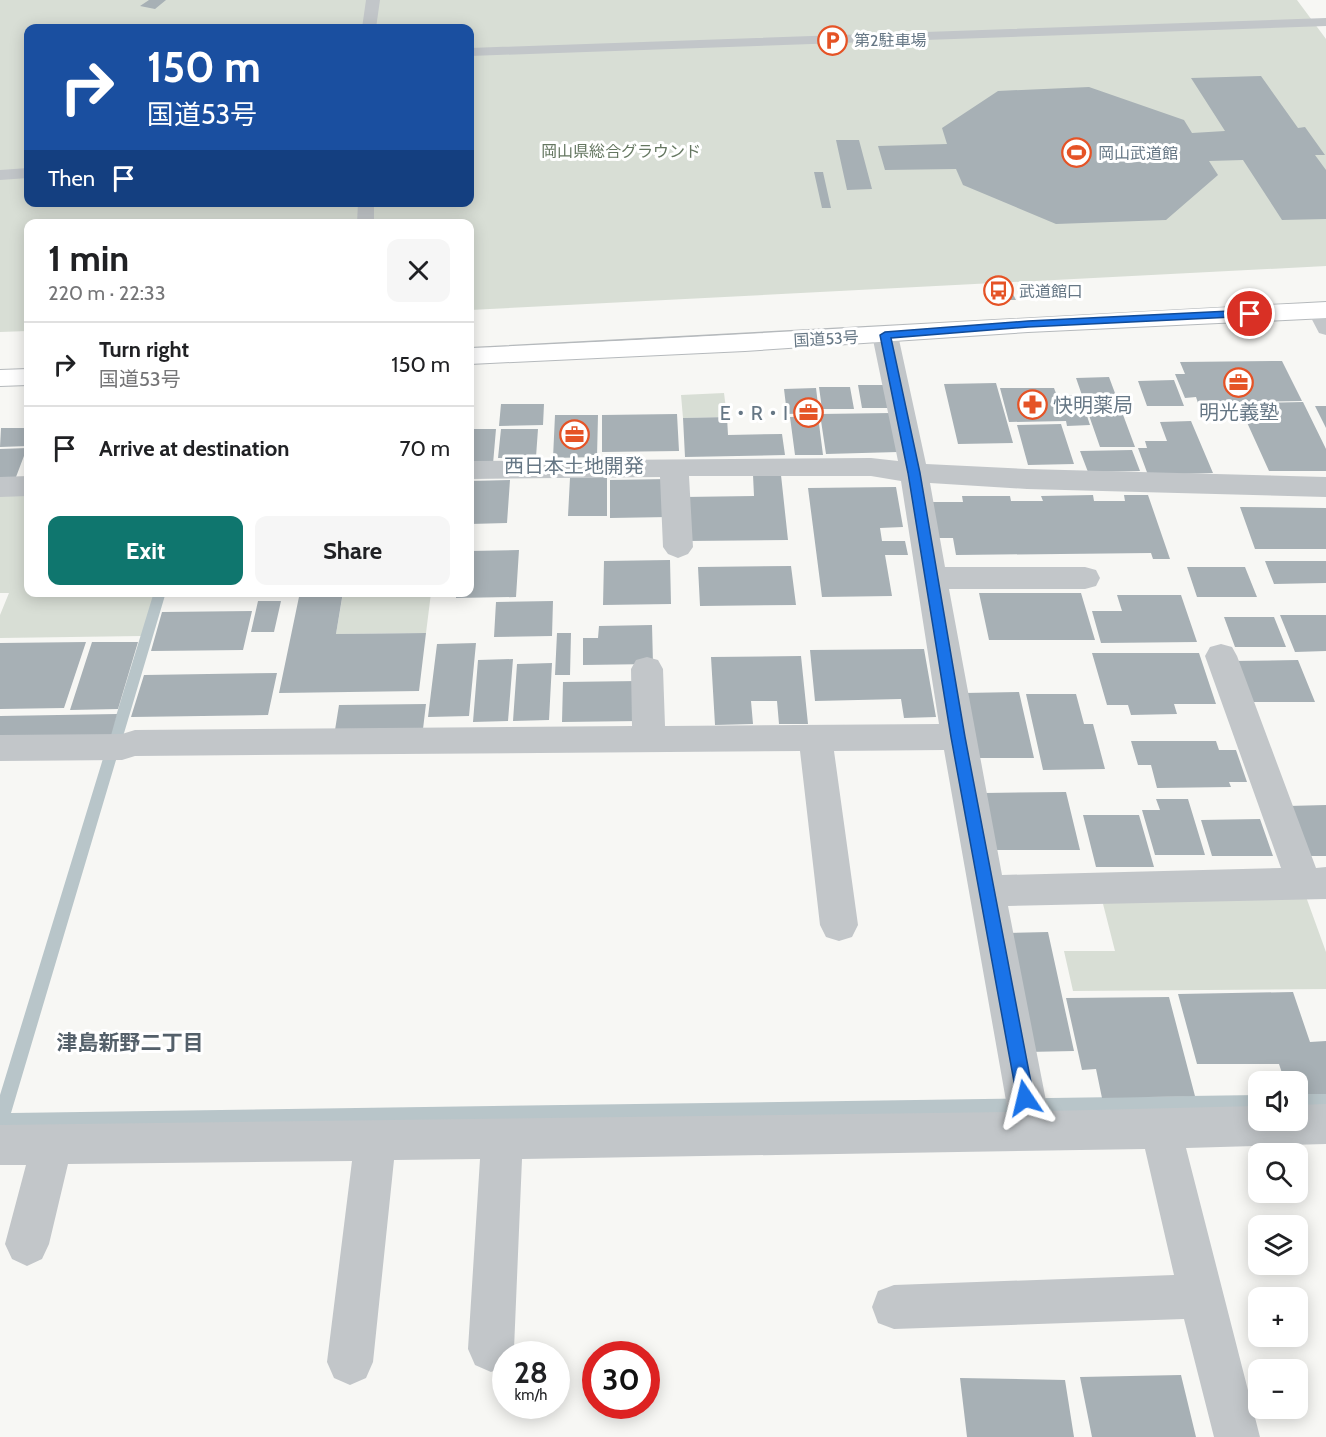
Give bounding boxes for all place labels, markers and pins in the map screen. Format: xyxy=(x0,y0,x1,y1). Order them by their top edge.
parking icon: 第2駐車場 xyxy=(817,24,849,56)
place label: 第2駐車場 xyxy=(854,31,926,50)
sports icon: 岡山武道館 xyxy=(1061,137,1093,169)
place label: 岡山武道館 xyxy=(1098,144,1178,163)
bus stop icon: 武道館口 xyxy=(982,275,1014,307)
place label: 武道館口 xyxy=(1019,282,1083,301)
pin xyxy=(1224,288,1275,339)
office icon: 明光義塾 xyxy=(1223,366,1255,398)
pharmacy icon: 快明薬局 xyxy=(1016,389,1048,421)
place label: 快明薬局 xyxy=(1053,393,1133,417)
office icon: E・R・I xyxy=(793,397,825,429)
place label: 明光義塾 xyxy=(1199,400,1279,424)
place label: E・R・I xyxy=(720,401,788,425)
office icon: 西日本土地開発 xyxy=(558,419,590,451)
place label: 西日本土地開発 xyxy=(504,454,644,478)

